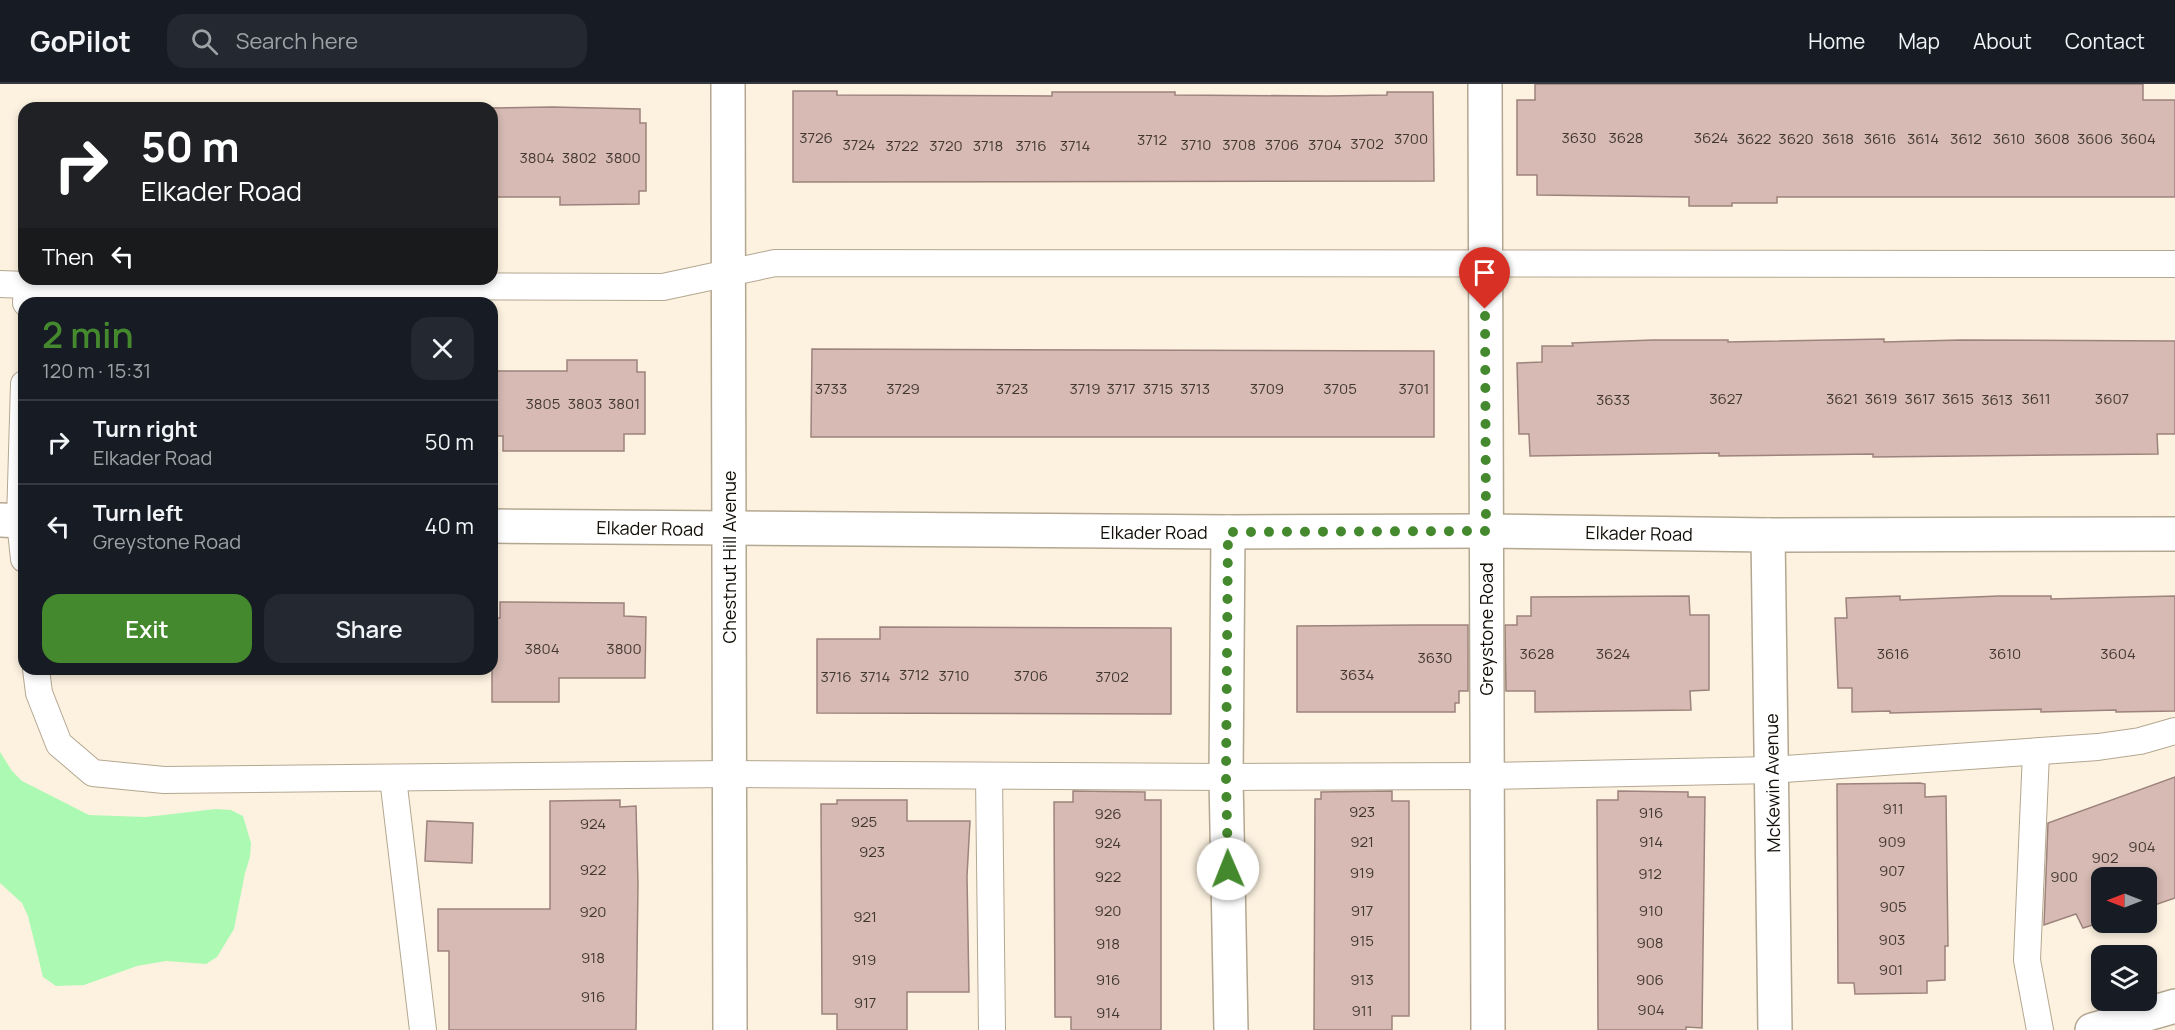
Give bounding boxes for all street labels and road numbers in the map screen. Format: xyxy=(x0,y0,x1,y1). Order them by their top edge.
street label: Chestnut Hill Avenue xyxy=(717,470,741,644)
street label: Elkader Road xyxy=(596,515,704,541)
street label: Elkader Road xyxy=(1100,520,1208,544)
street label: Elkader Road xyxy=(1585,520,1693,546)
street label: Greystone Road xyxy=(1474,562,1498,696)
street label: McKewin Avenue xyxy=(1759,713,1785,853)

